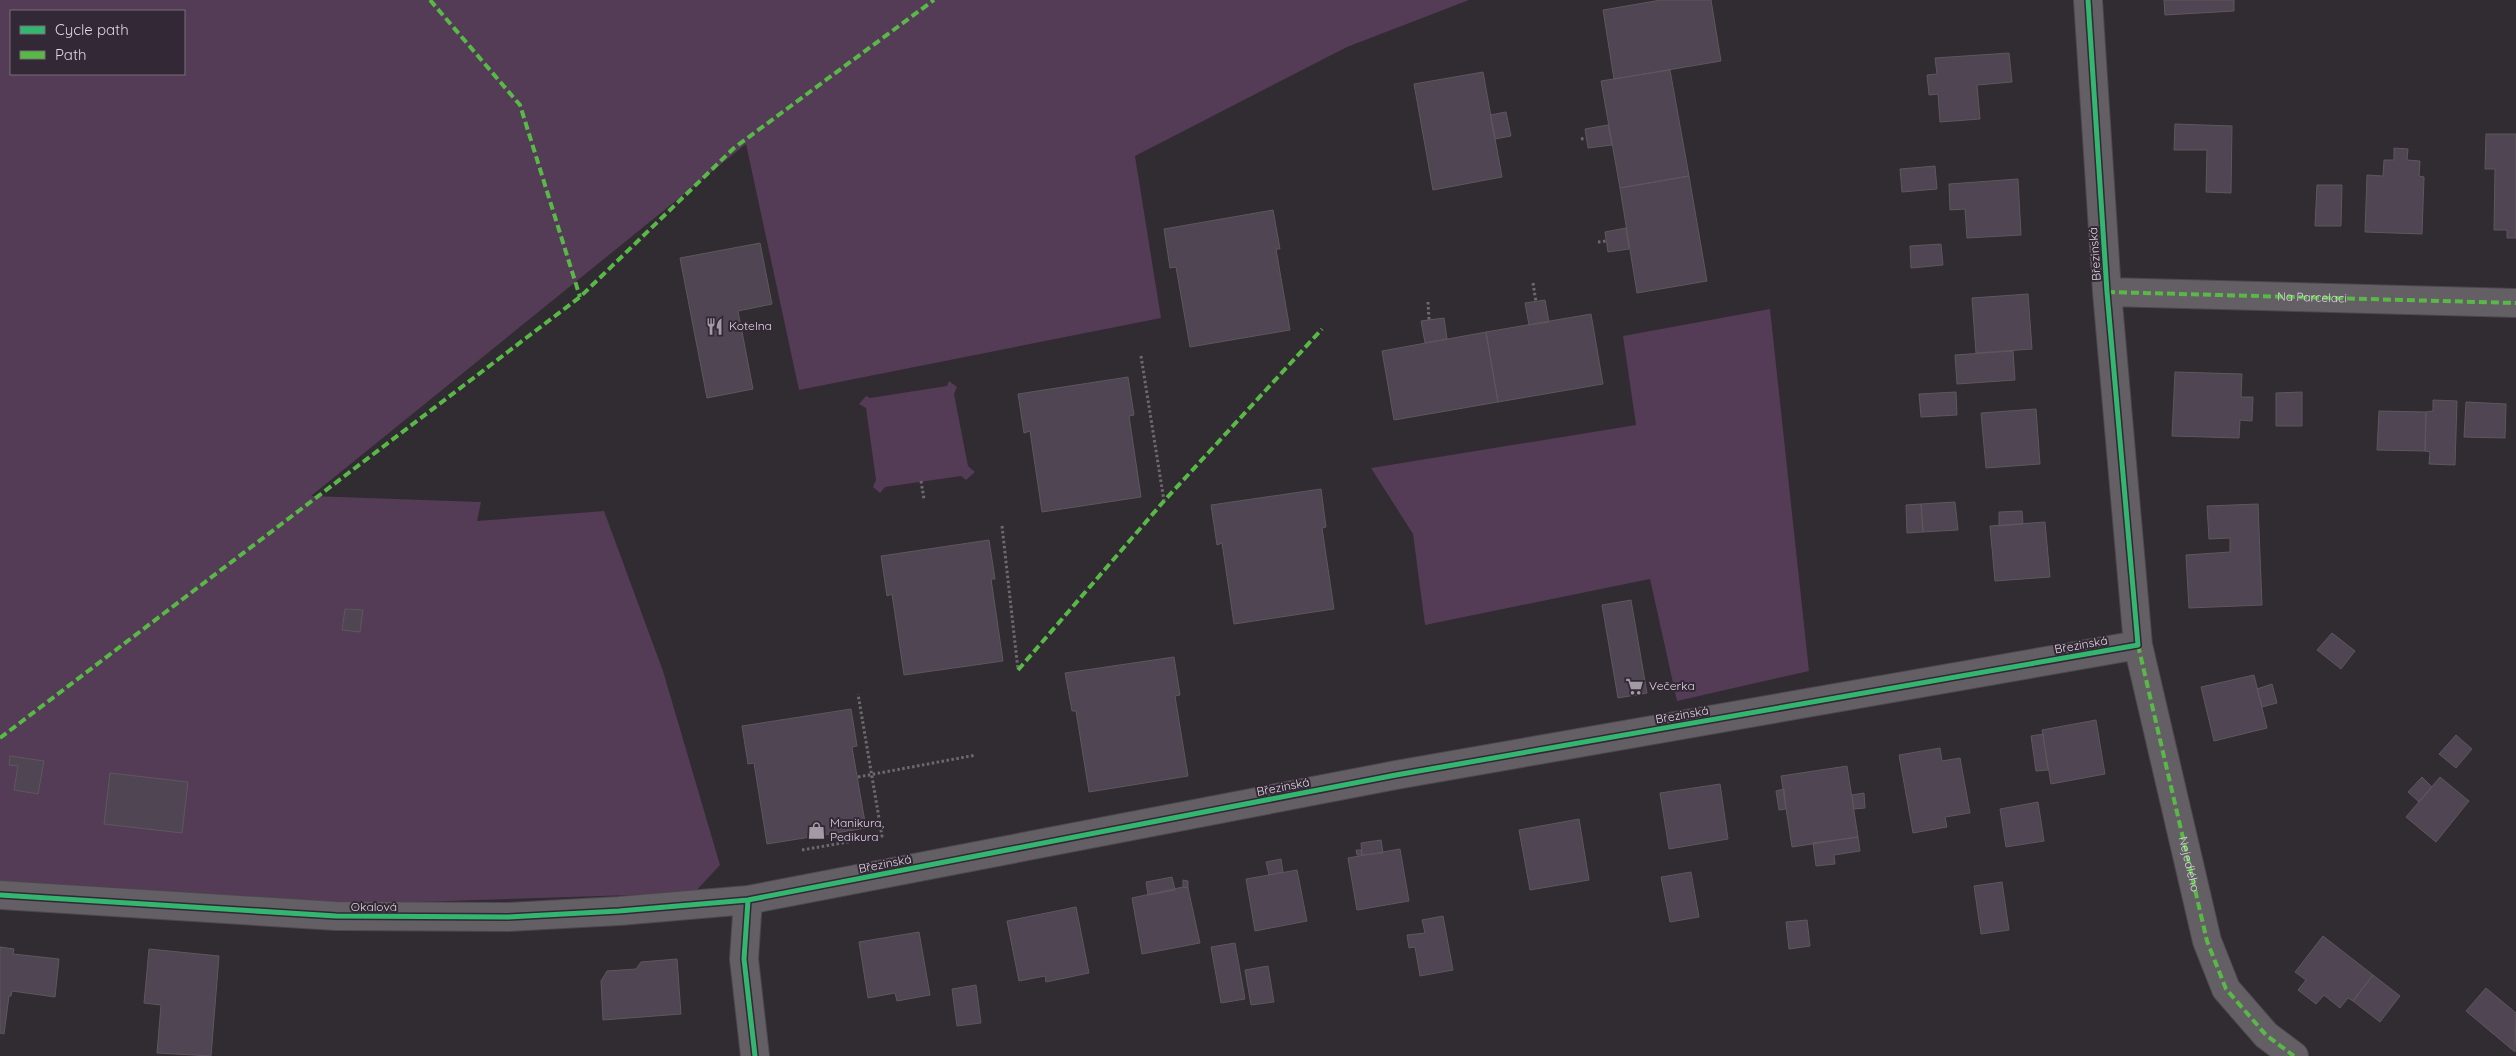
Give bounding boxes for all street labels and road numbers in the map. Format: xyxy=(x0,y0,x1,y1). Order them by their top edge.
street label: Březinská xyxy=(2085,227,2104,281)
street label: Na Parcelaci xyxy=(2277,289,2347,305)
street label: Březinská xyxy=(2053,632,2109,657)
street label: Březinská xyxy=(1654,702,1710,727)
street label: Březinská xyxy=(1255,774,1311,799)
street label: Nejedlého xyxy=(2176,835,2203,893)
street label: Březinská xyxy=(857,851,913,876)
street label: Okalová xyxy=(351,899,397,914)

